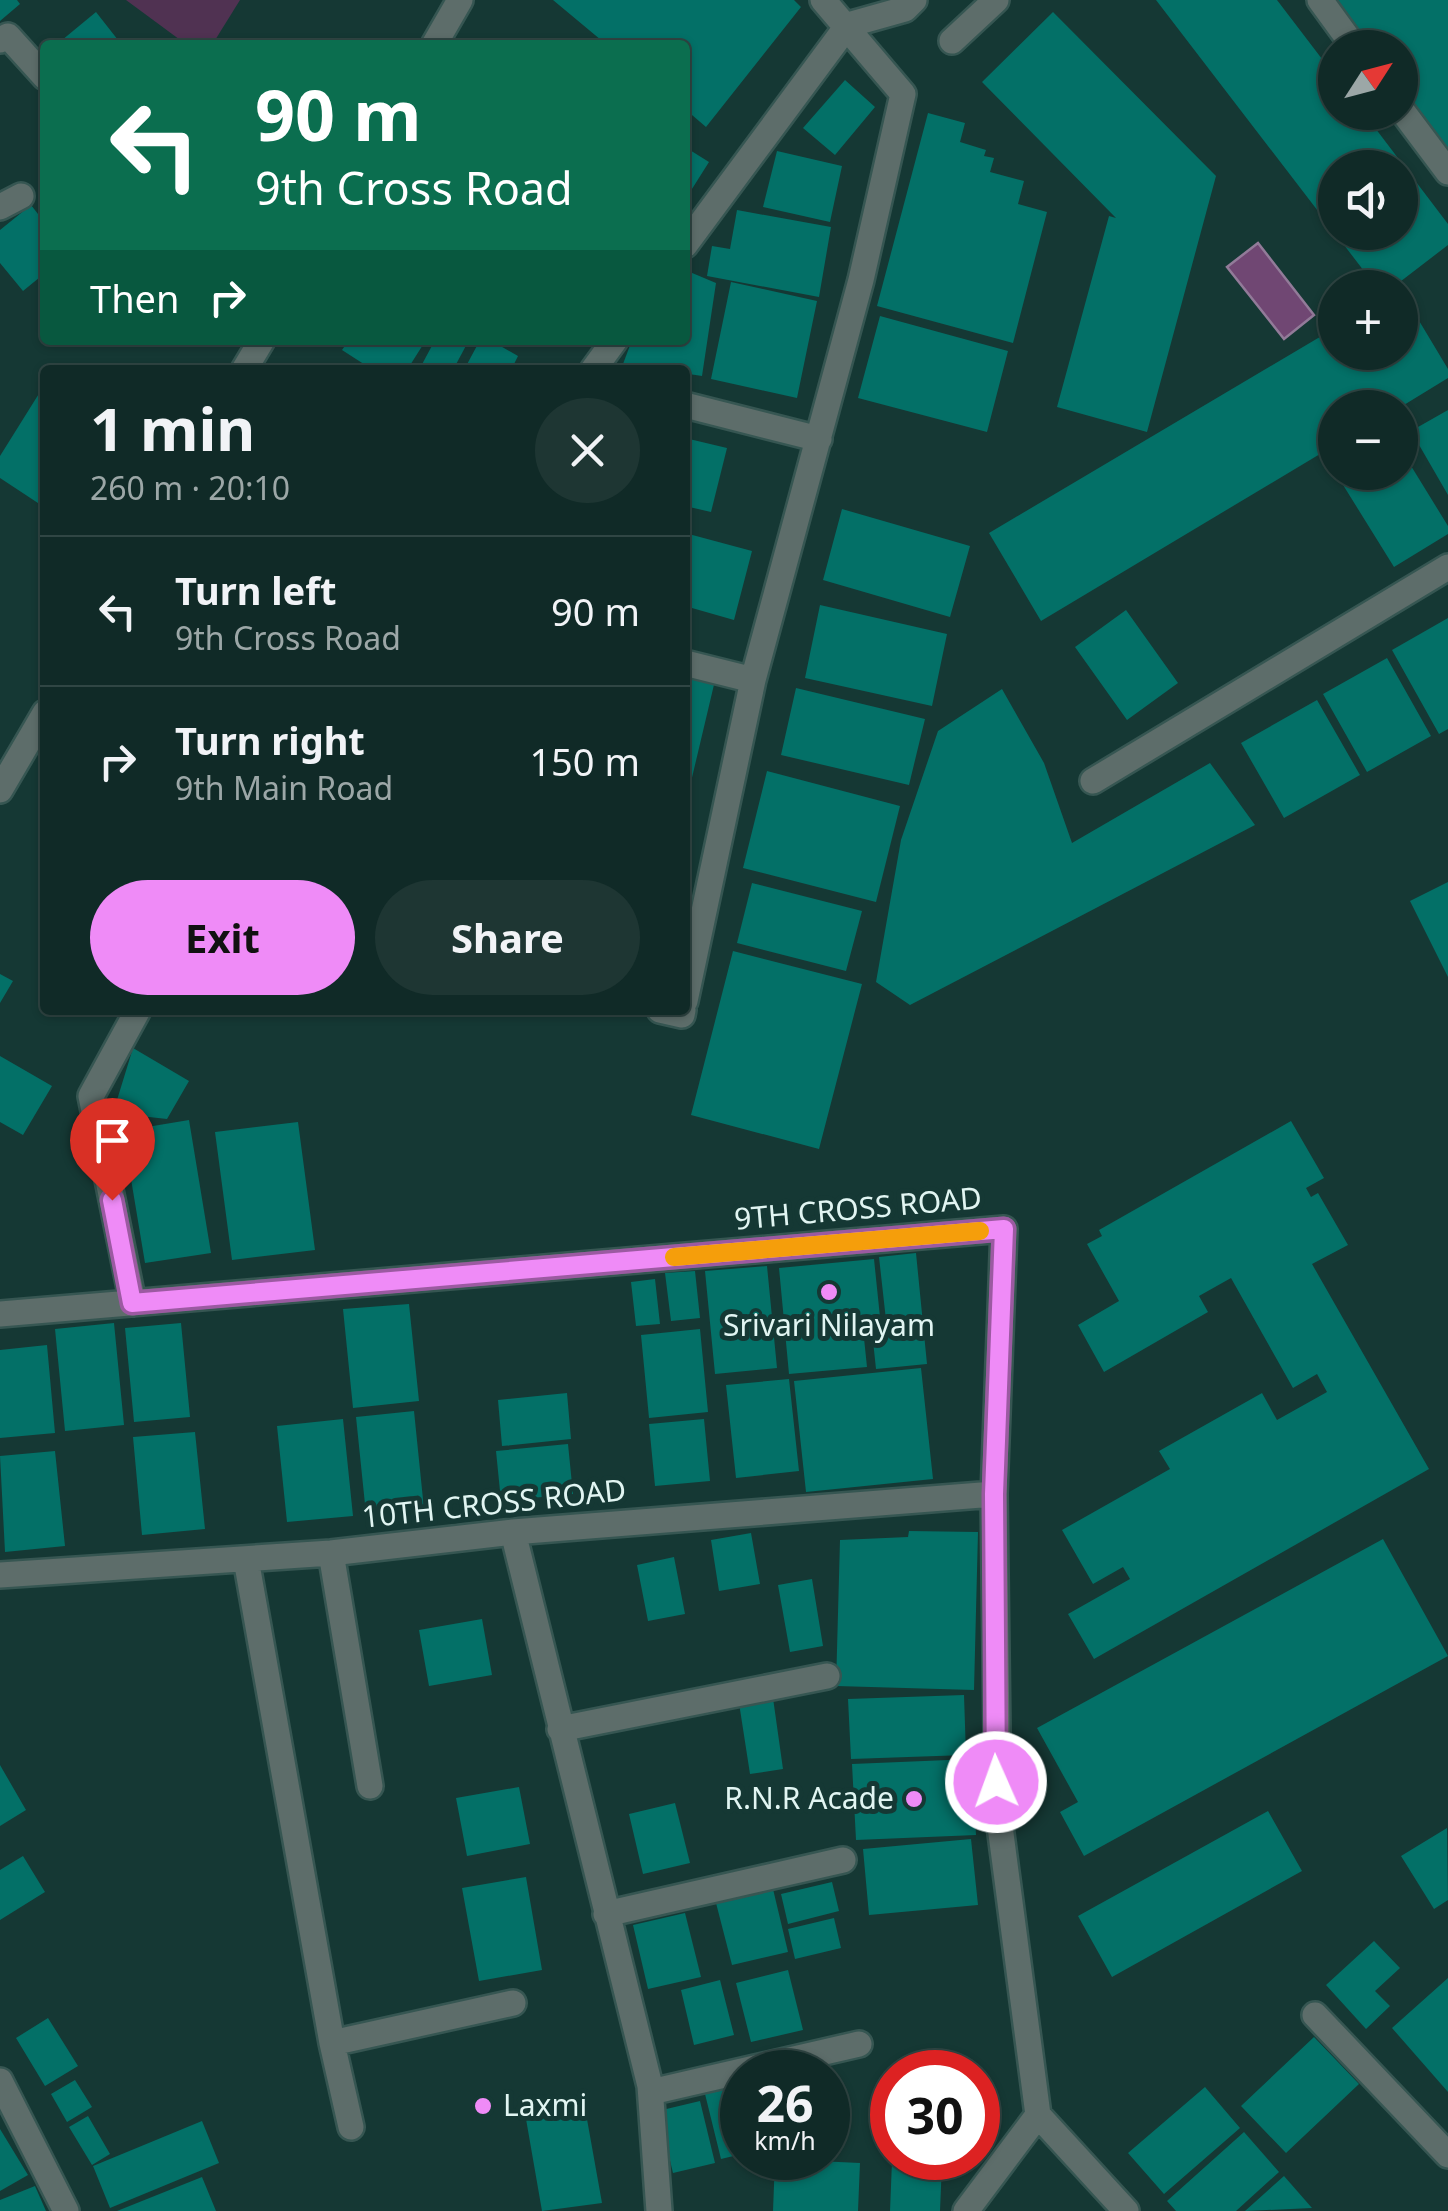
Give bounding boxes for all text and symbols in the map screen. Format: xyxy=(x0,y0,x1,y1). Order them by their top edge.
north arrow xyxy=(1318,30,1418,130)
map controls xyxy=(1318,30,1418,490)
text: 90 m xyxy=(255,66,422,162)
icon: left xyxy=(90,80,220,210)
button: sound xyxy=(1318,150,1418,250)
text: 9th Cross Road xyxy=(255,157,573,218)
icon: right xyxy=(200,270,255,325)
button: + xyxy=(1318,270,1418,370)
text: Then xyxy=(90,272,180,324)
text: 1 min xyxy=(90,387,255,469)
button: − xyxy=(1318,390,1418,490)
button: close xyxy=(535,398,640,503)
text: 260 m · 20:10 xyxy=(90,466,290,509)
text: Turn left xyxy=(175,564,337,616)
icon: left xyxy=(90,584,145,639)
text: 90 m xyxy=(551,585,640,637)
text: 9th Cross Road xyxy=(175,616,401,659)
text: Turn right xyxy=(175,714,365,766)
icon: right xyxy=(90,734,145,789)
text: 150 m xyxy=(529,735,640,787)
text: 9th Main Road xyxy=(175,766,393,809)
button: Exit xyxy=(90,880,355,995)
button: Share xyxy=(375,880,640,995)
pin xyxy=(70,1098,155,1201)
icon: arrive xyxy=(85,1113,140,1168)
street label: 9TH CROSS ROAD xyxy=(732,1176,983,1239)
marker: Srivari Nilayam xyxy=(818,1281,840,1303)
place label: Srivari Nilayam xyxy=(723,1304,935,1345)
street label: 10TH CROSS ROAD xyxy=(360,1468,628,1537)
position arrow xyxy=(944,1730,1048,1834)
place label: R.N.R Acade xyxy=(724,1777,894,1818)
marker: R.N.R Acade xyxy=(903,1788,925,1810)
speed limit sign: 30 xyxy=(870,2050,1000,2180)
text: 26 xyxy=(756,2069,814,2137)
place label: Laxmi xyxy=(503,2084,587,2125)
marker: Laxmi xyxy=(472,2095,494,2117)
text: km/h xyxy=(754,2123,816,2157)

